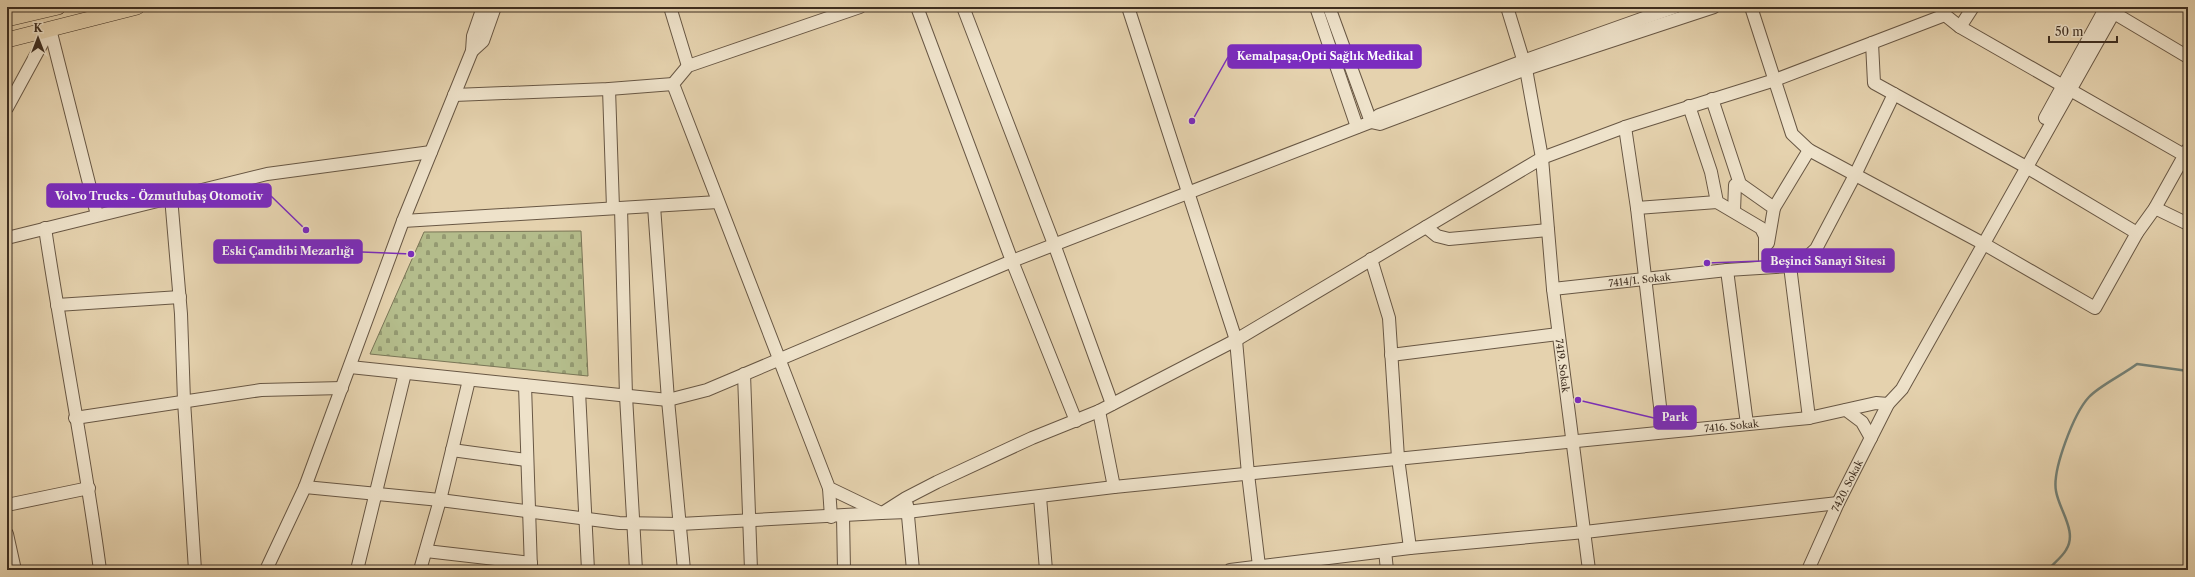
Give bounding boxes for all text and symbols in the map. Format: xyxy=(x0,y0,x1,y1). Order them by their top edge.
north arrow xyxy=(18,18,58,58)
scale bar xyxy=(2049,18,2117,44)
text: K xyxy=(34,21,44,35)
text: 50 m xyxy=(2055,24,2084,39)
callout: Kemalpaşa;Opti Sağlık Medikal xyxy=(1228,45,1421,68)
text: Kemalpaşa;Opti Sağlık Medikal xyxy=(1237,49,1413,63)
callout: Volvo Trucks - Özmutlubaş Otomotiv xyxy=(47,184,271,207)
text: Volvo Trucks - Özmutlubaş Otomotiv xyxy=(54,189,263,203)
callout: Eski Çamdibi Mezarlığı xyxy=(214,240,362,263)
text: Eski Çamdibi Mezarlığı xyxy=(222,244,354,258)
callout: Beşinci Sanayi Sitesi xyxy=(1762,249,1894,272)
text: Beşinci Sanayi Sitesi xyxy=(1770,254,1886,268)
street label: 7414/1. Sokak xyxy=(1608,270,1672,290)
street label: 7419. Sokak xyxy=(1552,338,1572,395)
callout: Park xyxy=(1654,406,1696,429)
text: Park xyxy=(1662,410,1689,424)
street label: 7416. Sokak xyxy=(1704,417,1760,435)
street label: 7420. Sokak xyxy=(1829,457,1866,514)

